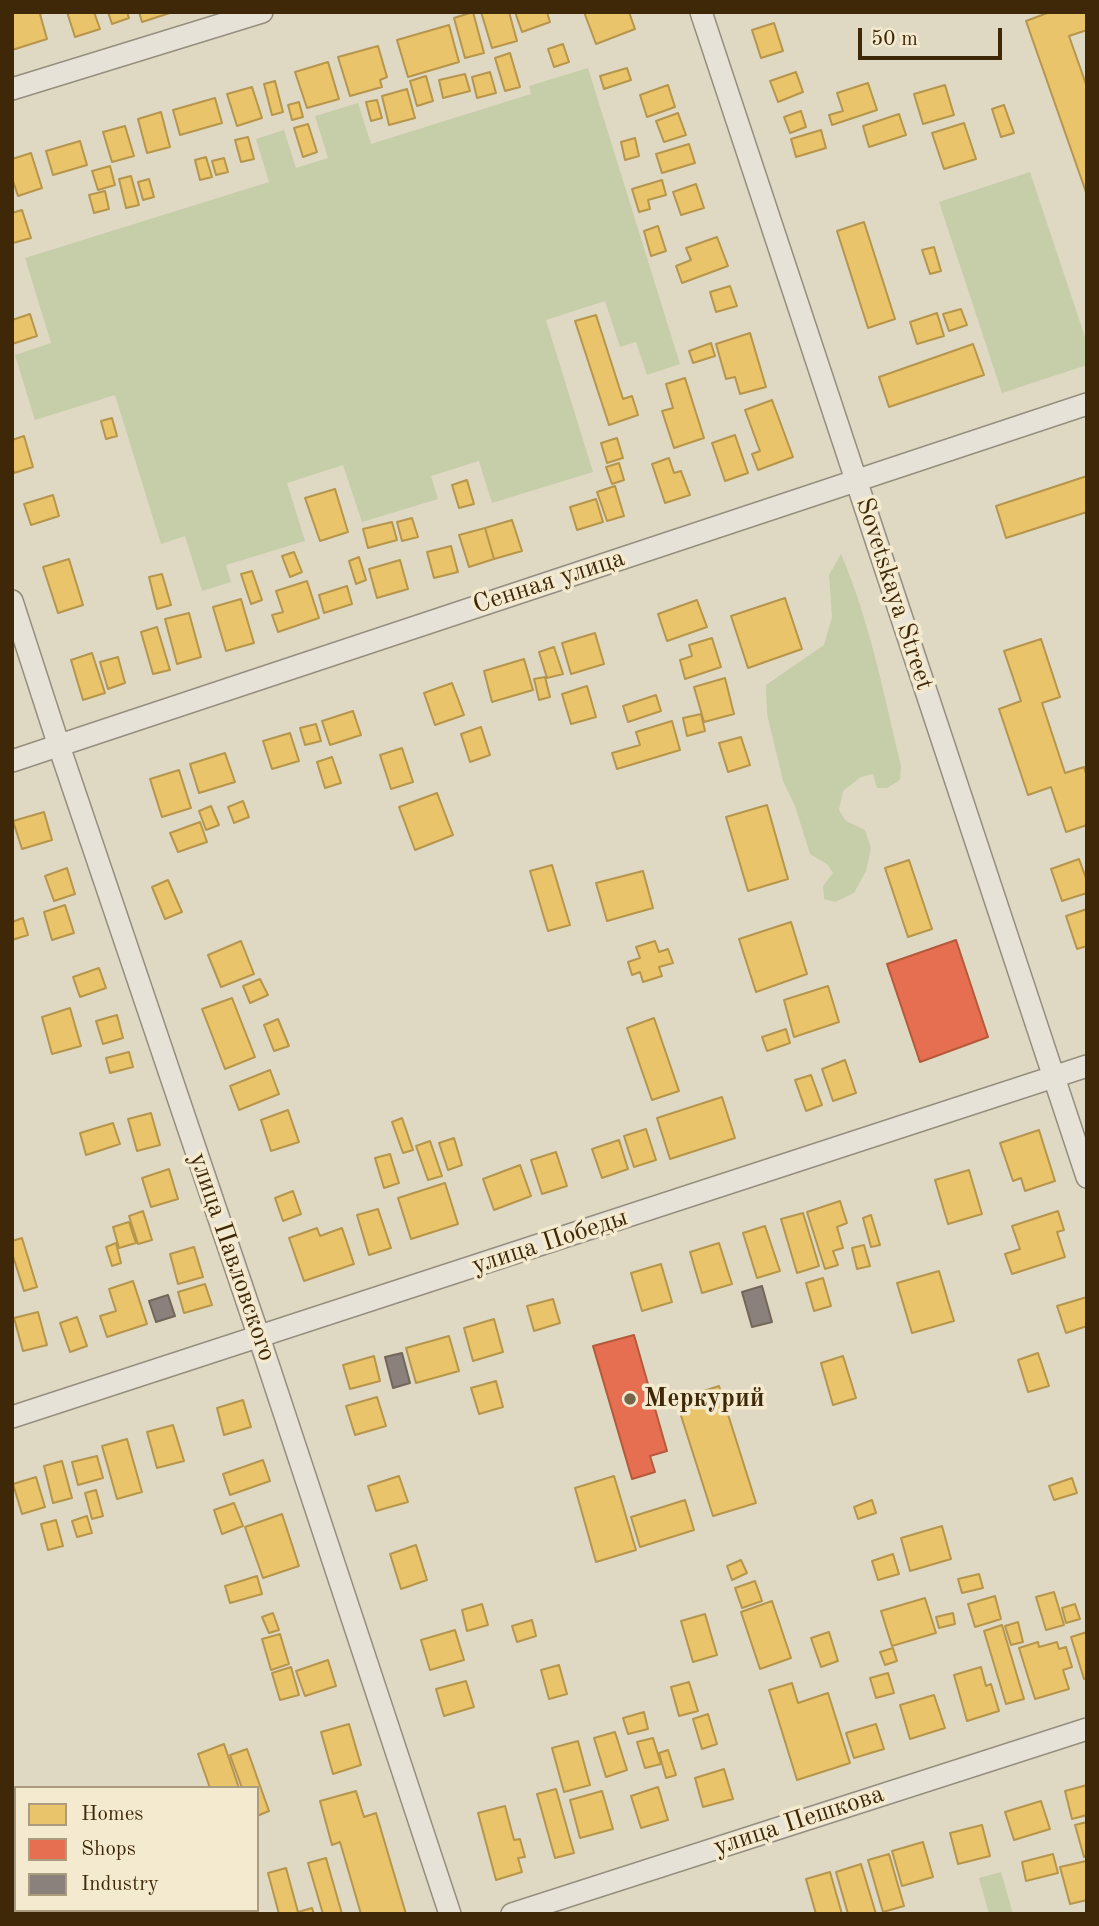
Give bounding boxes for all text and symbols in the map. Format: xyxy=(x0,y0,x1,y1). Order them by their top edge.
scale bar xyxy=(861,14,1004,58)
text: 50 m xyxy=(871,29,918,50)
street label: Sovetskaya Street xyxy=(848,494,940,694)
street label: Сенная улица xyxy=(469,543,629,621)
street label: улица Павловского xyxy=(182,1149,282,1365)
street label: улица Победы xyxy=(468,1202,632,1282)
place label: Меркурий xyxy=(644,1383,765,1415)
marker: Меркурий xyxy=(622,1391,638,1407)
street label: улица Пешкова xyxy=(710,1779,888,1863)
legend xyxy=(14,1786,259,1912)
text: Homes xyxy=(81,1804,143,1825)
text: Shops xyxy=(81,1839,136,1860)
text: Industry xyxy=(81,1874,159,1895)

